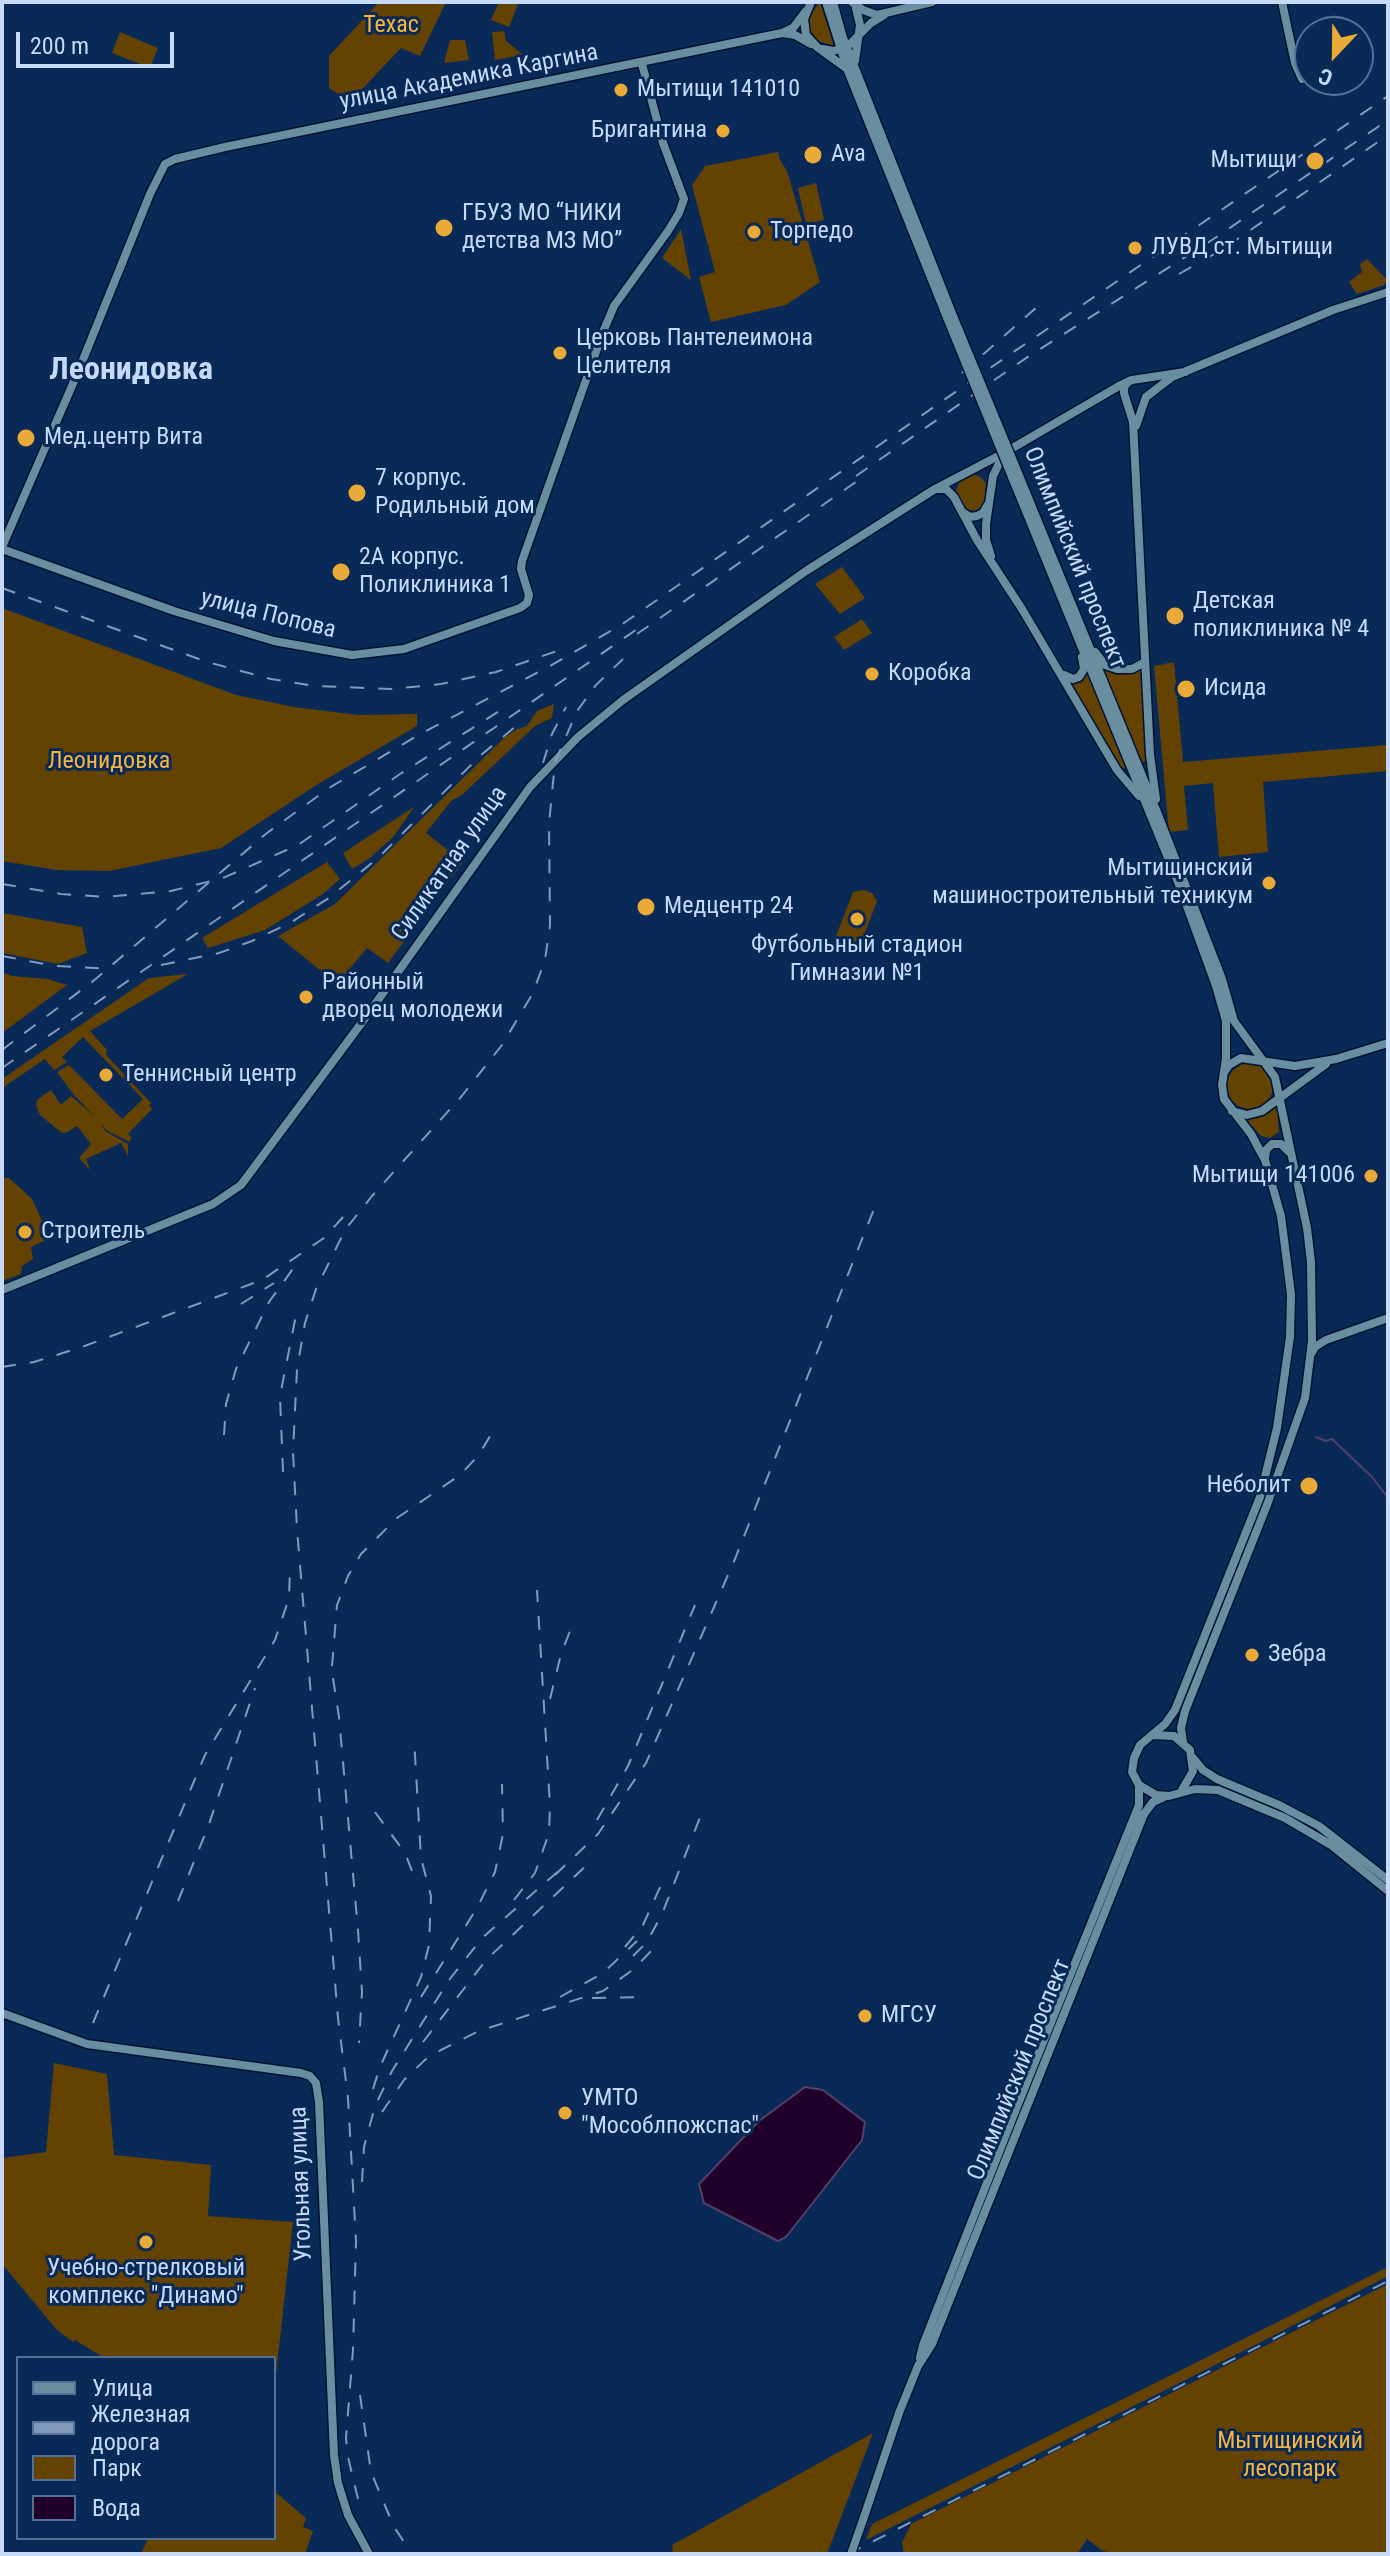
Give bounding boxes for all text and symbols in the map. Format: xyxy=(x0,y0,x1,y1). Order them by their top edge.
park label: Техас xyxy=(363,12,419,40)
scale bar xyxy=(20,16,178,66)
north arrow xyxy=(1294,16,1374,96)
text: 200 m xyxy=(30,32,89,60)
street label: улица Академика Каргина xyxy=(337,39,601,117)
text: С xyxy=(1315,63,1336,91)
place label: Мытищи 141010 xyxy=(637,76,800,104)
marker: Мытищи 141010 xyxy=(612,81,630,99)
place label: Бригантина xyxy=(591,117,707,145)
marker: Бригантина xyxy=(714,122,732,140)
place label: Ava xyxy=(831,141,866,169)
marker: Ava xyxy=(802,144,824,166)
place label: Мытищи xyxy=(1211,147,1297,175)
marker: Мытищи xyxy=(1304,150,1326,172)
place label: ГБУЗ МО “НИКИ детства МЗ МО” xyxy=(462,200,622,256)
marker: ГБУЗ МО “НИКИ детства МЗ МО” xyxy=(433,217,455,239)
place label: Торпедо xyxy=(770,218,854,246)
marker: Торпедо xyxy=(745,223,763,241)
place label: ЛУВД ст. Мытищи xyxy=(1151,234,1333,262)
marker: ЛУВД ст. Мытищи xyxy=(1126,239,1144,257)
place label: Церковь Пантелеимона Целителя xyxy=(576,325,813,381)
marker: Церковь Пантелеимона Целителя xyxy=(551,344,569,362)
district label: Леонидовка xyxy=(49,352,213,390)
place label: Мед.центр Вита xyxy=(44,424,203,452)
marker: Мед.центр Вита xyxy=(15,427,37,449)
street label: Олимпийский проспект xyxy=(1016,443,1132,673)
place label: 7 корпус. Родильный дом xyxy=(375,465,535,521)
marker: 7 корпус. Родильный дом xyxy=(346,482,368,504)
place label: 2А корпус. Поликлиника 1 xyxy=(359,544,511,600)
marker: 2А корпус. Поликлиника 1 xyxy=(330,561,352,583)
street label: улица Попова xyxy=(197,584,339,646)
place label: Детская поликлиника № 4 xyxy=(1193,588,1369,644)
marker: Детская поликлиника № 4 xyxy=(1164,605,1186,627)
place label: Коробка xyxy=(888,660,972,688)
marker: Коробка xyxy=(863,665,881,683)
place label: Исида xyxy=(1204,675,1267,703)
marker: Исида xyxy=(1175,678,1197,700)
park label: Леонидовка xyxy=(48,748,170,776)
street label: Силикатная улица xyxy=(386,781,514,947)
place label: Мытищинский машиностроительный техникум xyxy=(932,855,1253,911)
marker: Мытищинский машиностроительный техникум xyxy=(1260,874,1278,892)
place label: Медцентр 24 xyxy=(664,893,794,921)
marker: Медцентр 24 xyxy=(635,896,657,918)
marker: Футбольный стадион Гимназии №1 xyxy=(848,910,866,928)
place label: Футбольный стадион Гимназии №1 xyxy=(751,932,963,988)
place label: Районный дворец молодежи xyxy=(322,969,503,1025)
marker: Районный дворец молодежи xyxy=(297,988,315,1006)
place label: Теннисный центр xyxy=(122,1061,297,1089)
marker: Теннисный центр xyxy=(97,1066,115,1084)
place label: Мытищи 141006 xyxy=(1192,1162,1355,1190)
marker: Мытищи 141006 xyxy=(1362,1167,1380,1185)
place label: Строитель xyxy=(41,1218,145,1246)
marker: Строитель xyxy=(16,1223,34,1241)
place label: Неболит xyxy=(1207,1472,1291,1500)
marker: Неболит xyxy=(1298,1475,1320,1497)
place label: Зебра xyxy=(1268,1641,1326,1669)
marker: Зебра xyxy=(1243,1646,1261,1664)
street label: Олимпийский проспект xyxy=(962,1955,1078,2185)
place label: МГСУ xyxy=(881,2002,937,2030)
marker: МГСУ xyxy=(856,2007,874,2025)
place label: УМТО "Мособлпожспас" xyxy=(581,2085,759,2141)
marker: УМТО "Мособлпожспас" xyxy=(556,2104,574,2122)
street label: Угольная улица xyxy=(285,2106,319,2262)
marker: Учебно-стрелковый комплекс "Динамо" xyxy=(137,2233,155,2251)
place label: Учебно-стрелковый комплекс "Динамо" xyxy=(47,2255,245,2311)
legend xyxy=(16,2356,276,2540)
text: Улица xyxy=(92,2374,153,2402)
text: Железная дорога xyxy=(91,2400,190,2456)
park label: Мытищинский лесопарк xyxy=(1217,2428,1363,2484)
text: Парк xyxy=(92,2454,142,2482)
text: Вода xyxy=(92,2494,141,2522)

